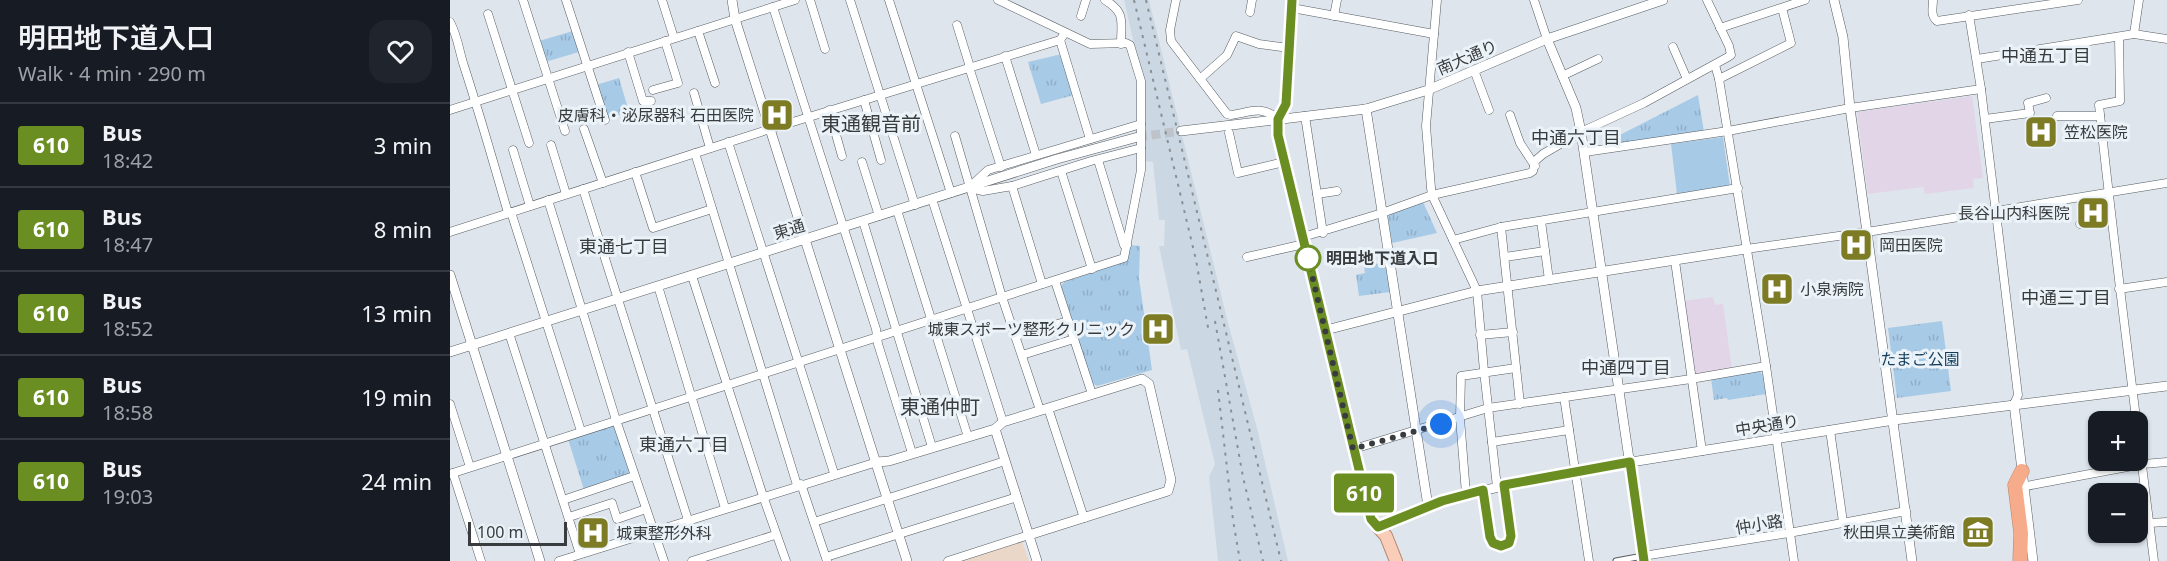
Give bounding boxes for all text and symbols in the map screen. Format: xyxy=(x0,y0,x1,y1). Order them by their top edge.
text: 明田地下道入口 xyxy=(18,18,214,56)
button: heart xyxy=(369,20,432,83)
street label: 南大通り xyxy=(1433,34,1501,80)
district label: 中通五丁目 xyxy=(2001,43,2091,67)
text: Walk · 4 min · 290 m xyxy=(18,60,206,87)
hospital icon: 皮膚科・泌尿器科 石田医院 xyxy=(759,97,795,133)
place label: 皮膚科・泌尿器科 石田医院 xyxy=(558,104,754,126)
district label: 東通観音前 xyxy=(821,110,921,137)
hospital icon: 笠松医院 xyxy=(2023,114,2059,150)
text: Bus xyxy=(102,117,142,147)
place label: 笠松医院 xyxy=(2064,121,2128,143)
district label: 中通六丁目 xyxy=(1531,125,1621,149)
text: 3 min xyxy=(374,130,432,160)
text: 610 xyxy=(33,131,69,159)
text: 18:42 xyxy=(102,147,153,174)
hospital icon: 長谷山内科医院 xyxy=(2075,195,2111,231)
text: Bus xyxy=(102,201,142,231)
place label: 長谷山内科医院 xyxy=(1958,202,2070,224)
text: 8 min xyxy=(374,214,432,244)
street label: 東通 xyxy=(770,214,808,244)
text: 610 xyxy=(33,215,69,243)
hospital icon: 岡田医院 xyxy=(1838,227,1874,263)
text: 18:47 xyxy=(102,231,153,258)
district label: 東通七丁目 xyxy=(579,234,669,258)
place label: 岡田医院 xyxy=(1879,234,1943,256)
marker: 明田地下道入口 xyxy=(1295,245,1321,271)
place label: 明田地下道入口 xyxy=(1326,247,1438,269)
hospital icon: 小泉病院 xyxy=(1759,271,1795,307)
place label: 小泉病院 xyxy=(1800,278,1864,300)
text: Bus xyxy=(102,285,142,315)
district label: 中通三丁目 xyxy=(2021,285,2111,309)
text: 13 min xyxy=(361,298,432,328)
text: 610 xyxy=(33,299,69,327)
hospital icon: 城東スポーツ整形クリニック xyxy=(1140,311,1176,347)
text: 18:52 xyxy=(102,315,153,342)
place label: 城東スポーツ整形クリニック xyxy=(927,318,1135,340)
park label: たまご公園 xyxy=(1880,348,1960,370)
district label: 中通四丁目 xyxy=(1581,355,1671,379)
text: Bus xyxy=(102,369,142,399)
text: 19 min xyxy=(361,382,432,412)
text: 610 xyxy=(33,383,69,411)
district label: 東通仲町 xyxy=(900,393,980,420)
text: 18:58 xyxy=(102,399,153,426)
your location xyxy=(1426,409,1456,439)
street label: 中央通り xyxy=(1734,409,1800,441)
map controls xyxy=(2088,411,2148,543)
button: + xyxy=(2088,411,2148,471)
district label: 東通六丁目 xyxy=(639,432,729,456)
text: Bus xyxy=(102,453,142,483)
text: 24 min xyxy=(361,466,432,496)
text: 610 xyxy=(33,467,69,495)
line badge: 610 xyxy=(1330,474,1398,512)
text: 610 xyxy=(1346,479,1382,507)
text: 19:03 xyxy=(102,483,153,510)
button: − xyxy=(2088,483,2148,543)
street label: 仲小路 xyxy=(1734,509,1784,539)
museum icon: 秋田県立美術館 xyxy=(1960,514,1996,550)
hospital icon: 城東整形外科 xyxy=(575,515,611,551)
scale bar xyxy=(468,519,567,546)
text: 100 m xyxy=(477,521,524,543)
place label: 秋田県立美術館 xyxy=(1843,521,1955,543)
place label: 城東整形外科 xyxy=(616,522,712,544)

